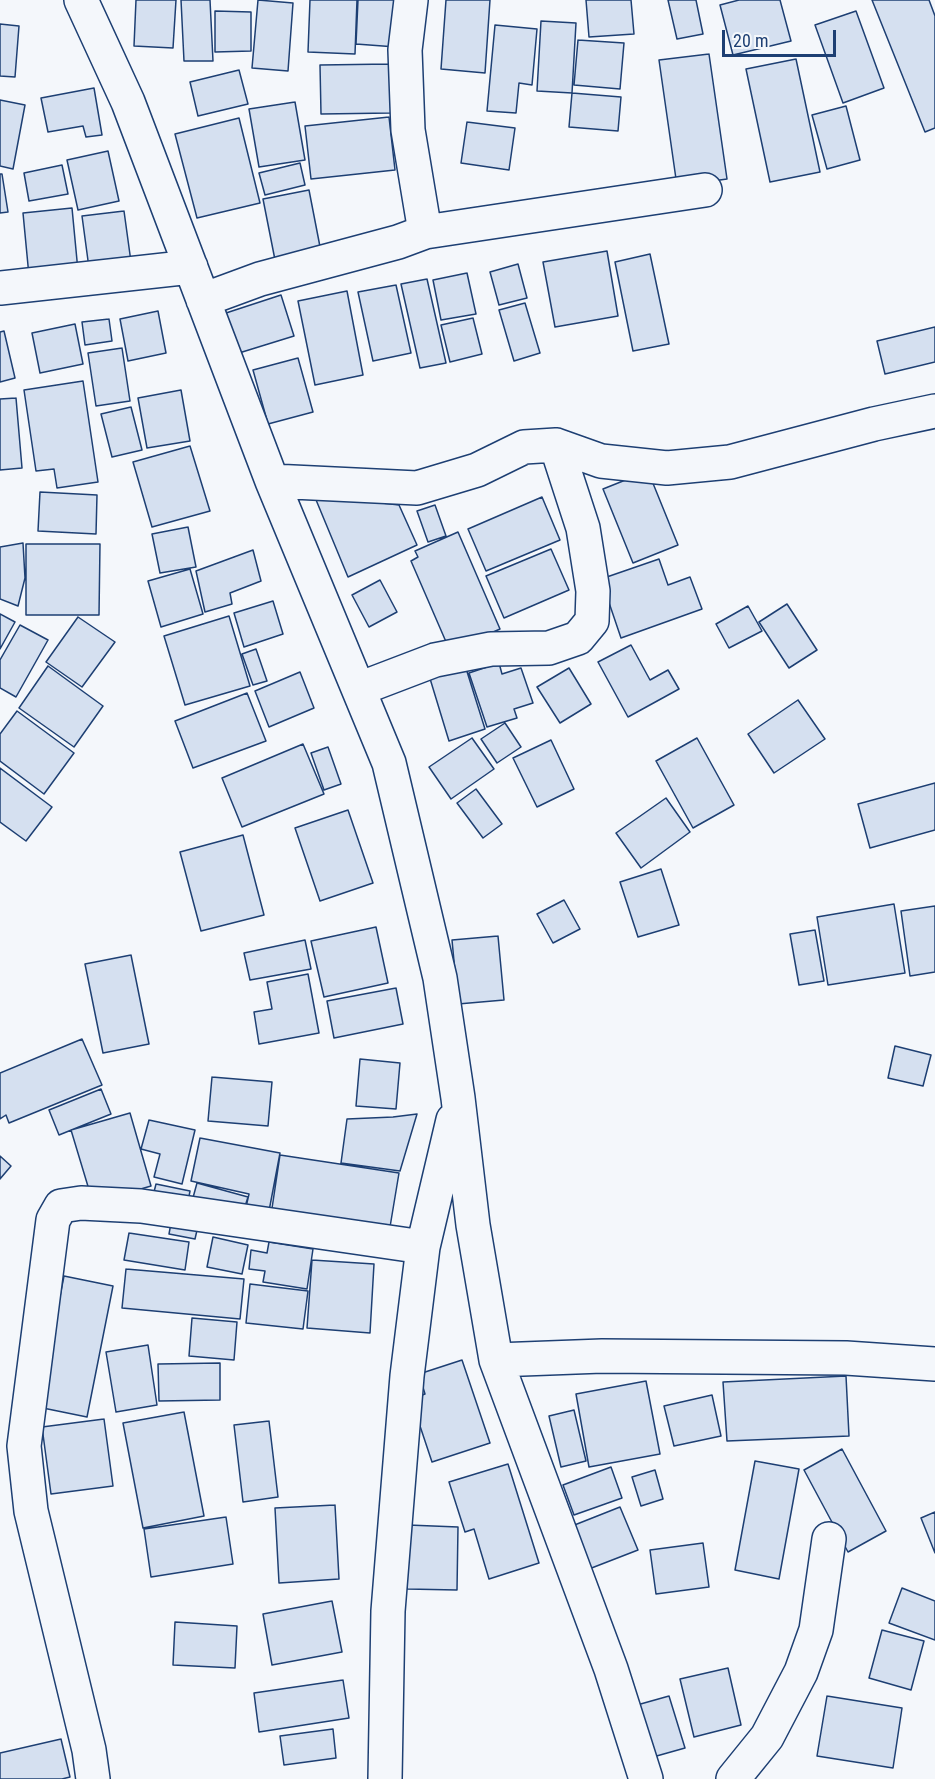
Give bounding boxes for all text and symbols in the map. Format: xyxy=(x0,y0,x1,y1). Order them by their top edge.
scale bar xyxy=(725,18,839,56)
text: 20 m xyxy=(733,30,768,51)

